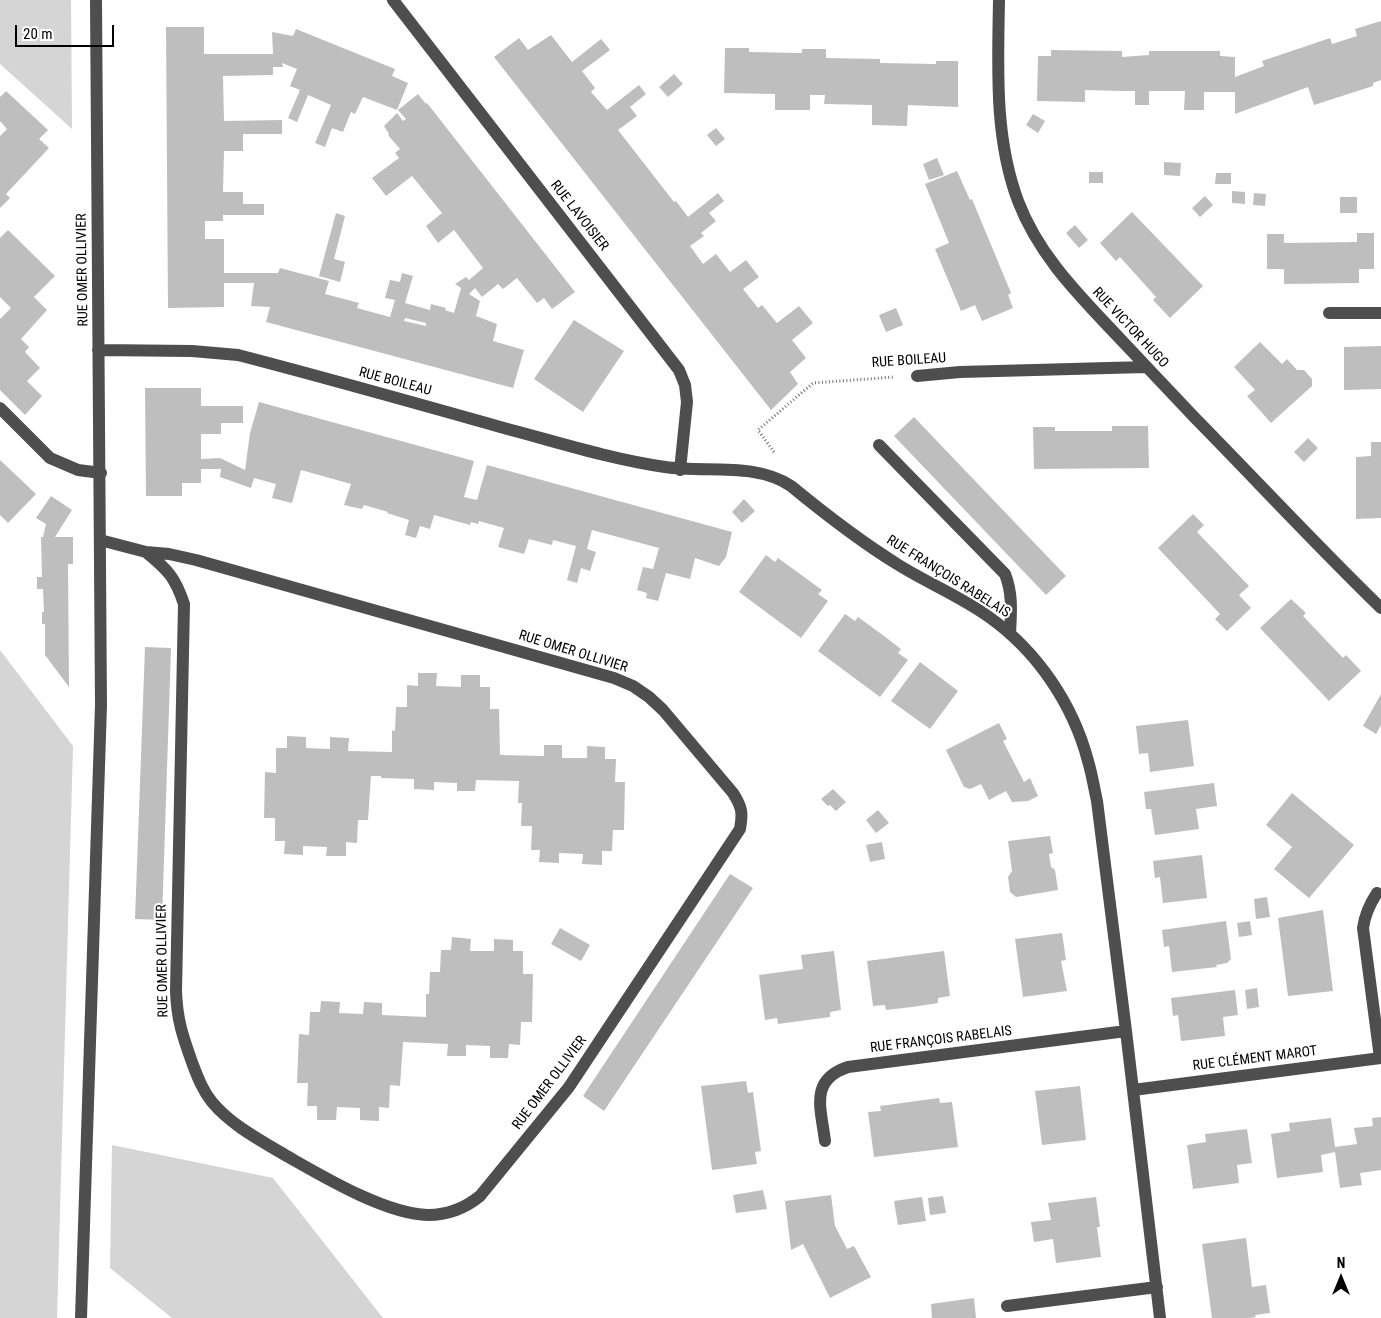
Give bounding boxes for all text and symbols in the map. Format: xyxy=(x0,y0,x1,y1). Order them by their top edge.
scale bar xyxy=(18,15,116,47)
text: 20 m xyxy=(23,25,53,43)
street label: RUE LAVOISIER xyxy=(546,178,612,254)
street label: RUE OMER OLLIVIER xyxy=(74,213,92,327)
street label: RUE VICTOR HUGO xyxy=(1088,284,1172,372)
street label: RUE BOILEAU xyxy=(871,350,947,372)
street label: RUE BOILEAU xyxy=(357,364,433,400)
street label: RUE FRANÇOIS RABELAIS xyxy=(883,532,1013,622)
street label: RUE OMER OLLIVIER xyxy=(517,627,629,677)
street label: RUE OMER OLLIVIER xyxy=(154,904,172,1018)
street label: RUE FRANÇOIS RABELAIS xyxy=(869,1023,1013,1057)
street label: RUE OMER OLLIVIER xyxy=(509,1033,591,1133)
street label: RUE CLÉMENT MAROT xyxy=(1192,1043,1318,1075)
north arrow xyxy=(1316,1253,1366,1303)
text: N xyxy=(1337,1255,1345,1271)

